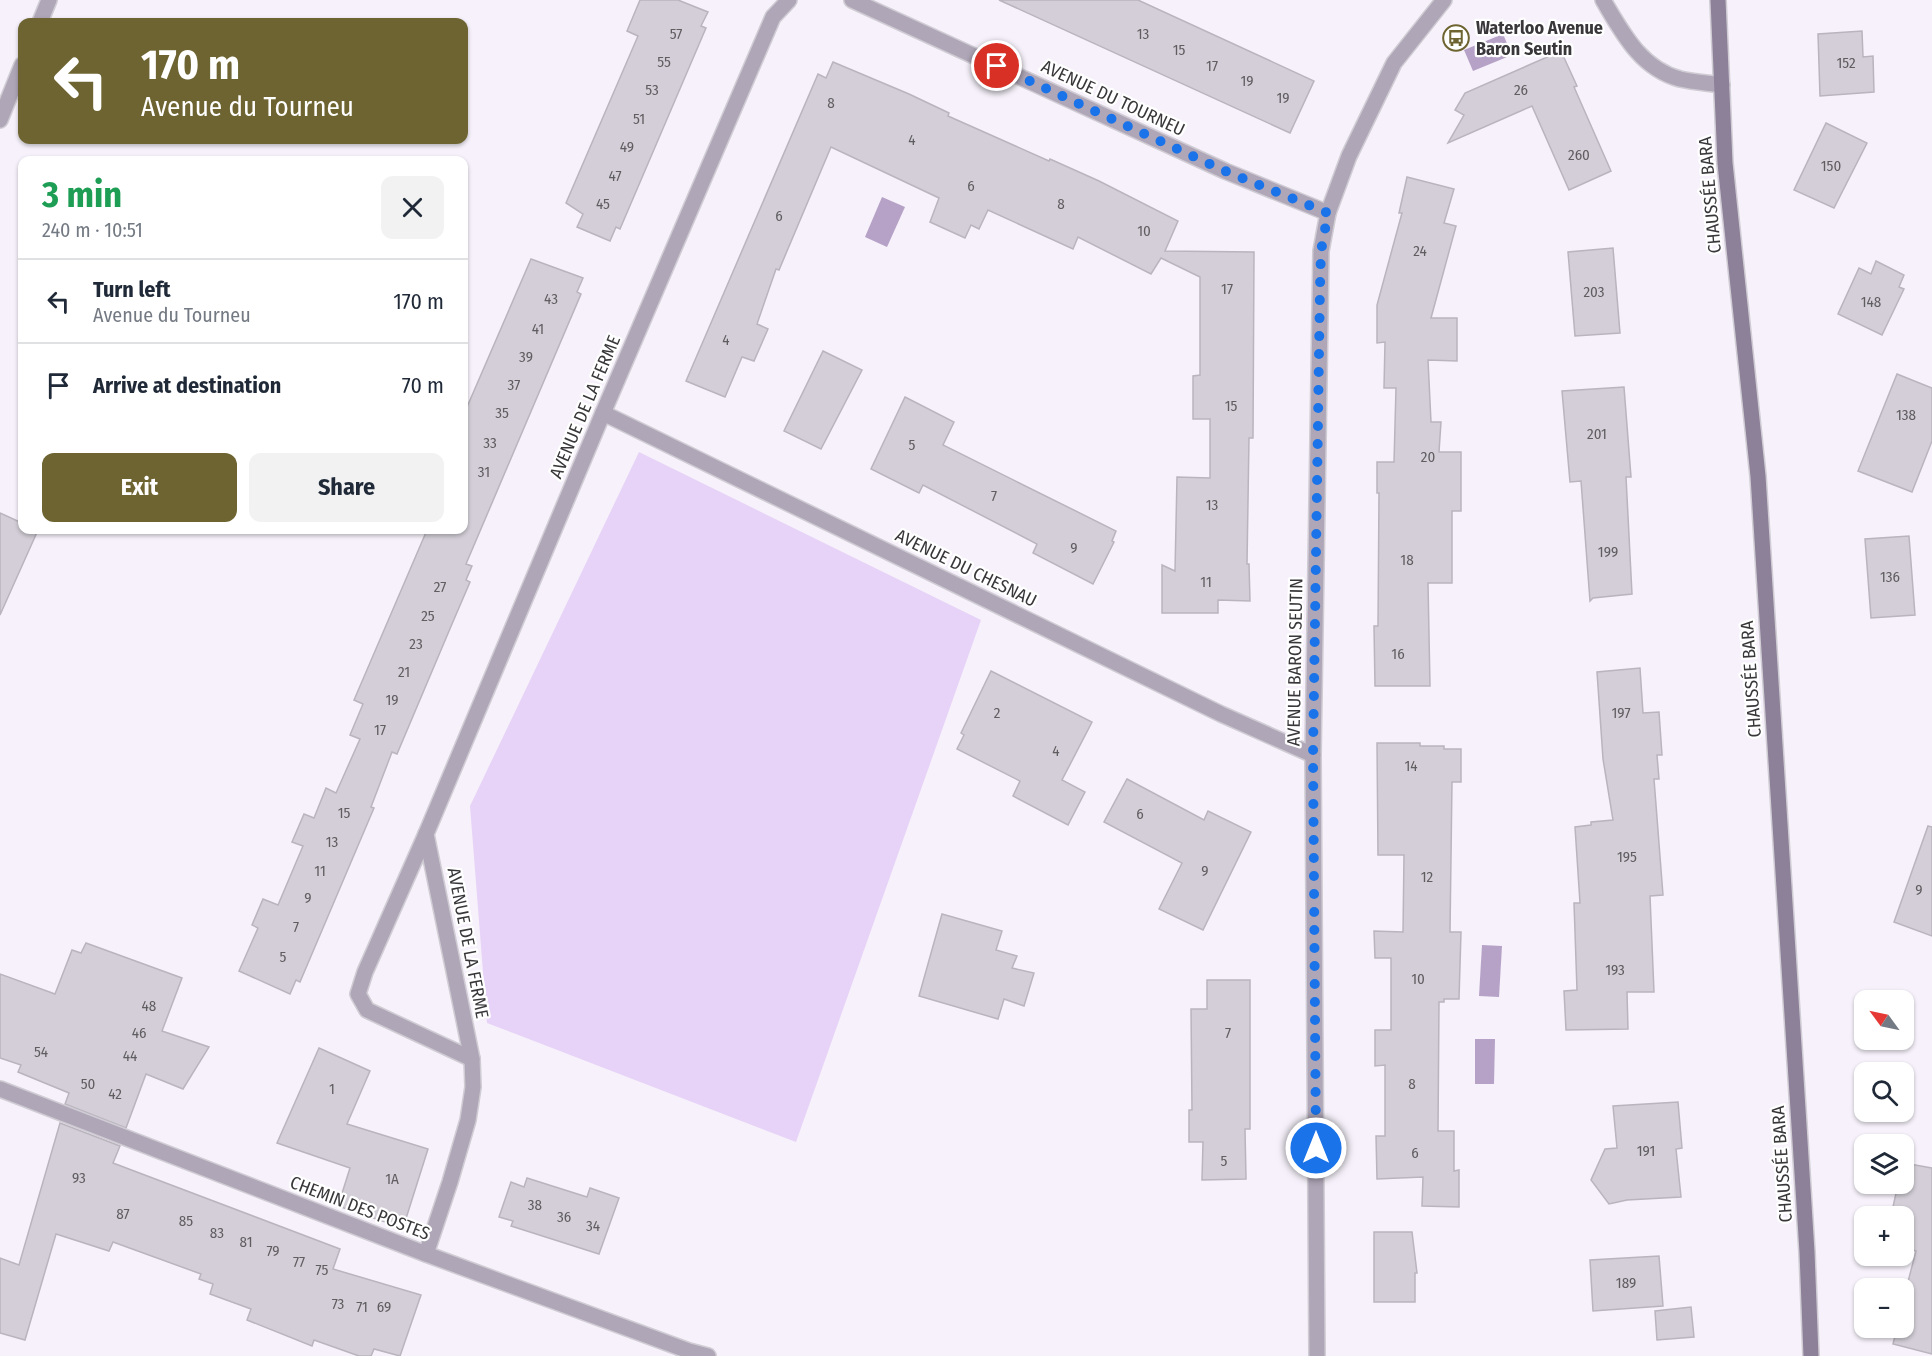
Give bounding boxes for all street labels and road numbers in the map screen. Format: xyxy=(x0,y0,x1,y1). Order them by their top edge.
street label: AVENUE DU TOURNEU xyxy=(1038,55,1188,141)
street label: CHAUSSÉE BARA xyxy=(1693,135,1726,254)
street label: AVENUE DE LA FERME xyxy=(545,332,625,482)
street label: AVENUE DU CHESNAU xyxy=(892,524,1040,612)
street label: AVENUE BARON SEUTIN xyxy=(1283,578,1307,746)
street label: CHAUSSÉE BARA xyxy=(1735,619,1766,738)
street label: AVENUE DE LA FERME xyxy=(443,866,493,1020)
street label: CHAUSSÉE BARA xyxy=(1766,1104,1797,1223)
street label: CHEMIN DES POSTES xyxy=(287,1171,433,1245)

